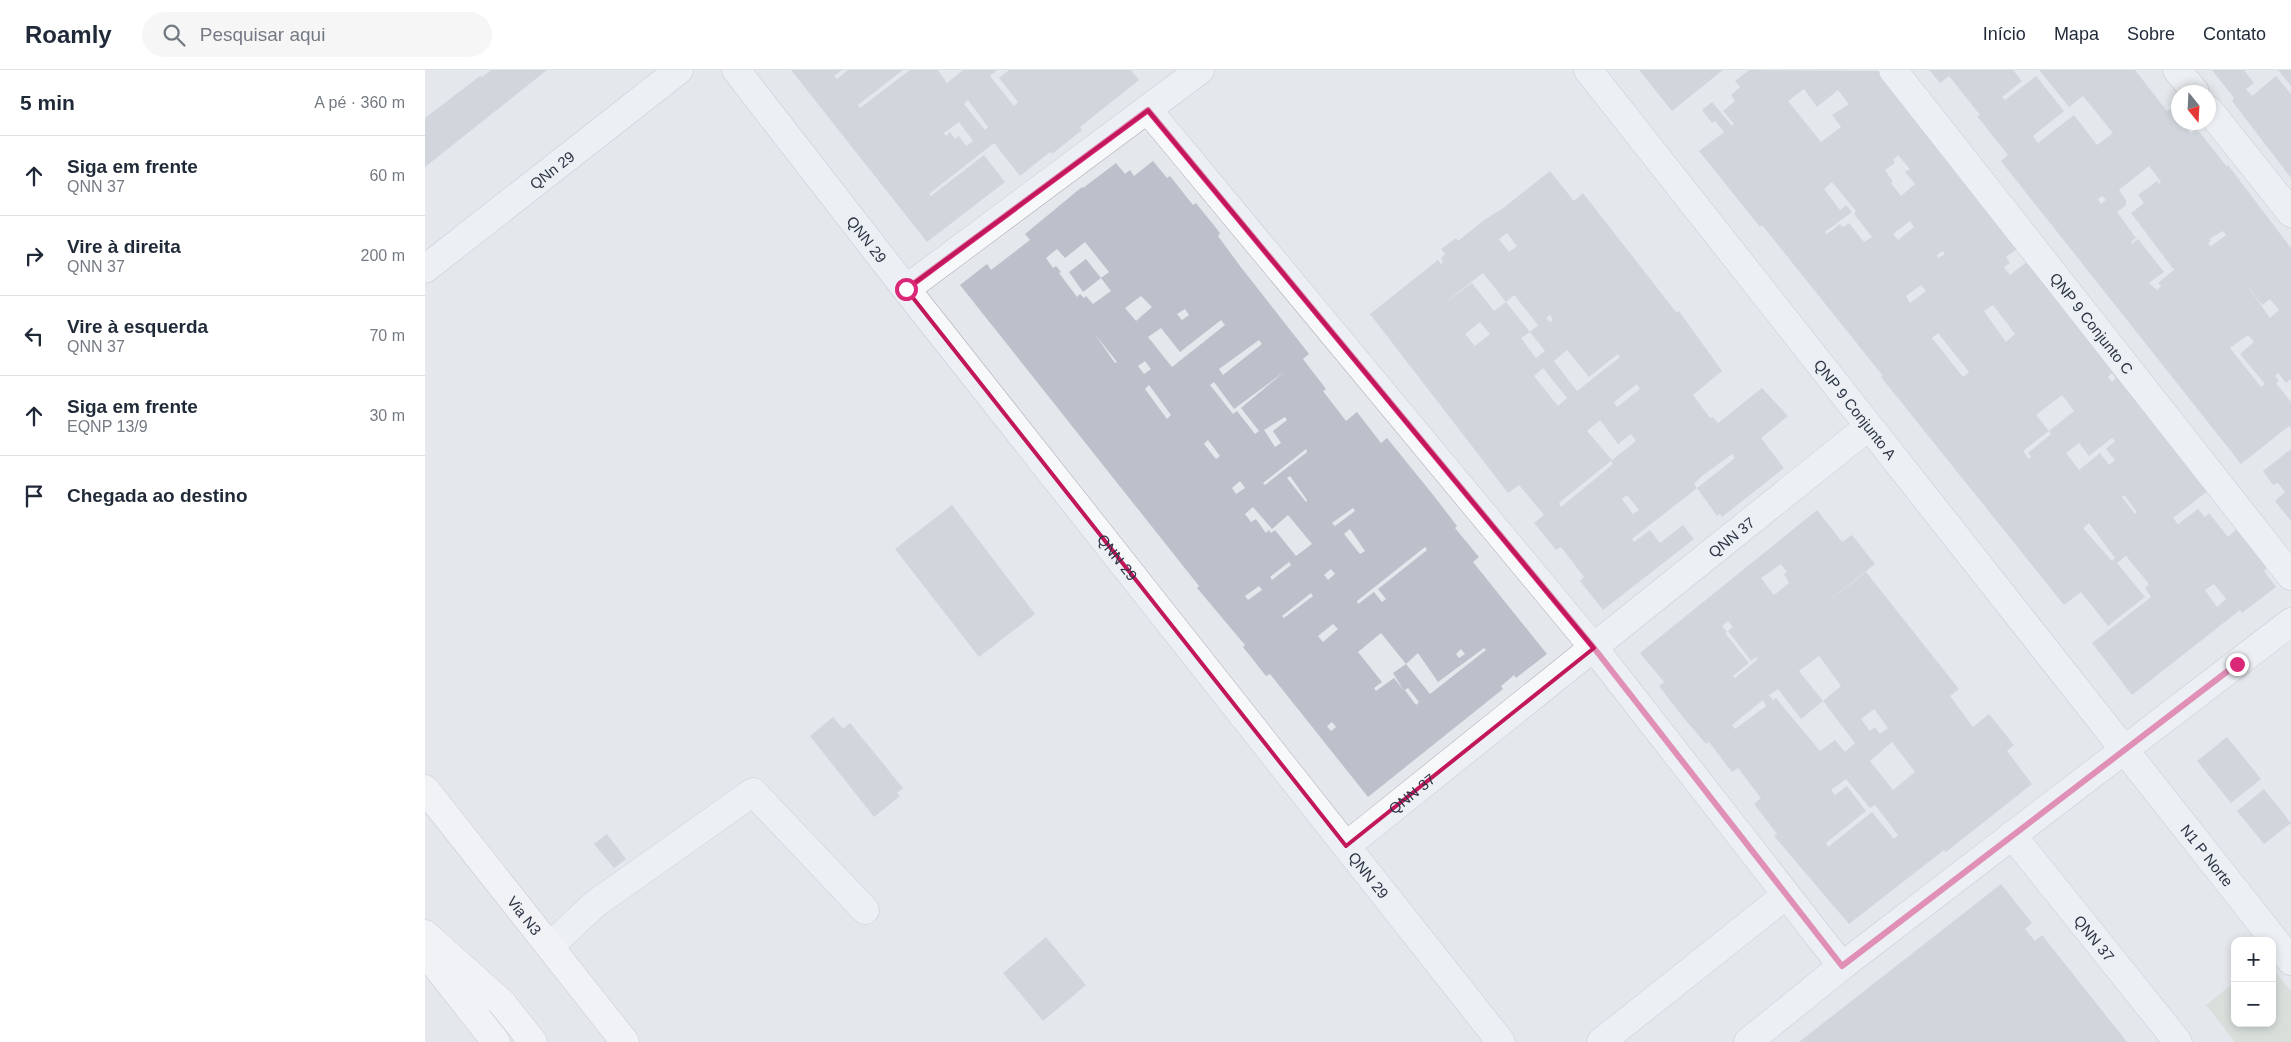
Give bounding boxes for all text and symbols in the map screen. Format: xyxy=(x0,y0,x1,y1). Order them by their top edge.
search box xyxy=(142,12,492,57)
text: Roamly xyxy=(25,21,112,48)
icon: search xyxy=(160,21,188,49)
text: Pesquisar aqui xyxy=(200,24,325,45)
text: Início xyxy=(1983,24,2026,44)
text: Mapa xyxy=(2054,24,2099,44)
text: Sobre xyxy=(2127,24,2175,44)
text: Contato xyxy=(2203,24,2266,44)
north arrow xyxy=(2171,85,2216,130)
text: 5 min xyxy=(20,91,75,114)
text: A pé · 360 m xyxy=(314,94,405,111)
street label: QNn 29 xyxy=(526,147,577,192)
text: Siga em frente xyxy=(67,156,198,177)
icon: ahead xyxy=(20,162,48,190)
text: 60 m xyxy=(369,167,405,184)
text: QNN 37 xyxy=(67,178,125,195)
street label: QNN 29 xyxy=(844,212,891,266)
text: Vire à direita xyxy=(67,236,181,257)
icon: right xyxy=(20,242,48,270)
text: 200 m xyxy=(361,247,405,264)
text: QNN 37 xyxy=(67,258,125,275)
street label: QNP 9 Conjunto C xyxy=(2047,269,2137,377)
route start xyxy=(895,278,918,301)
text: Vire à esquerda xyxy=(67,316,208,337)
icon: left xyxy=(20,322,48,350)
text: 70 m xyxy=(369,327,405,344)
text: QNN 37 xyxy=(67,338,125,355)
street label: QNP 9 Conjunto A xyxy=(1811,356,1900,462)
text: Siga em frente xyxy=(67,396,198,417)
icon: ahead xyxy=(20,402,48,430)
text: 30 m xyxy=(369,407,405,424)
text: EQNP 13/9 xyxy=(67,418,148,435)
icon: arrive xyxy=(20,482,48,510)
text: Chegada ao destino xyxy=(67,485,248,506)
street label: QNN 37 xyxy=(1705,513,1758,560)
street label: QNN 29 xyxy=(1094,531,1141,584)
route end xyxy=(2226,653,2249,676)
street label: QNN 37 xyxy=(1385,770,1438,817)
street label: N1 P Norte xyxy=(2178,821,2237,889)
street label: QNN 29 xyxy=(1346,848,1392,901)
street label: Via N3 xyxy=(504,892,545,938)
street label: QNN 37 xyxy=(2071,912,2118,964)
map controls xyxy=(2231,937,2276,1027)
button: + xyxy=(2231,937,2276,982)
button: − xyxy=(2231,982,2276,1027)

